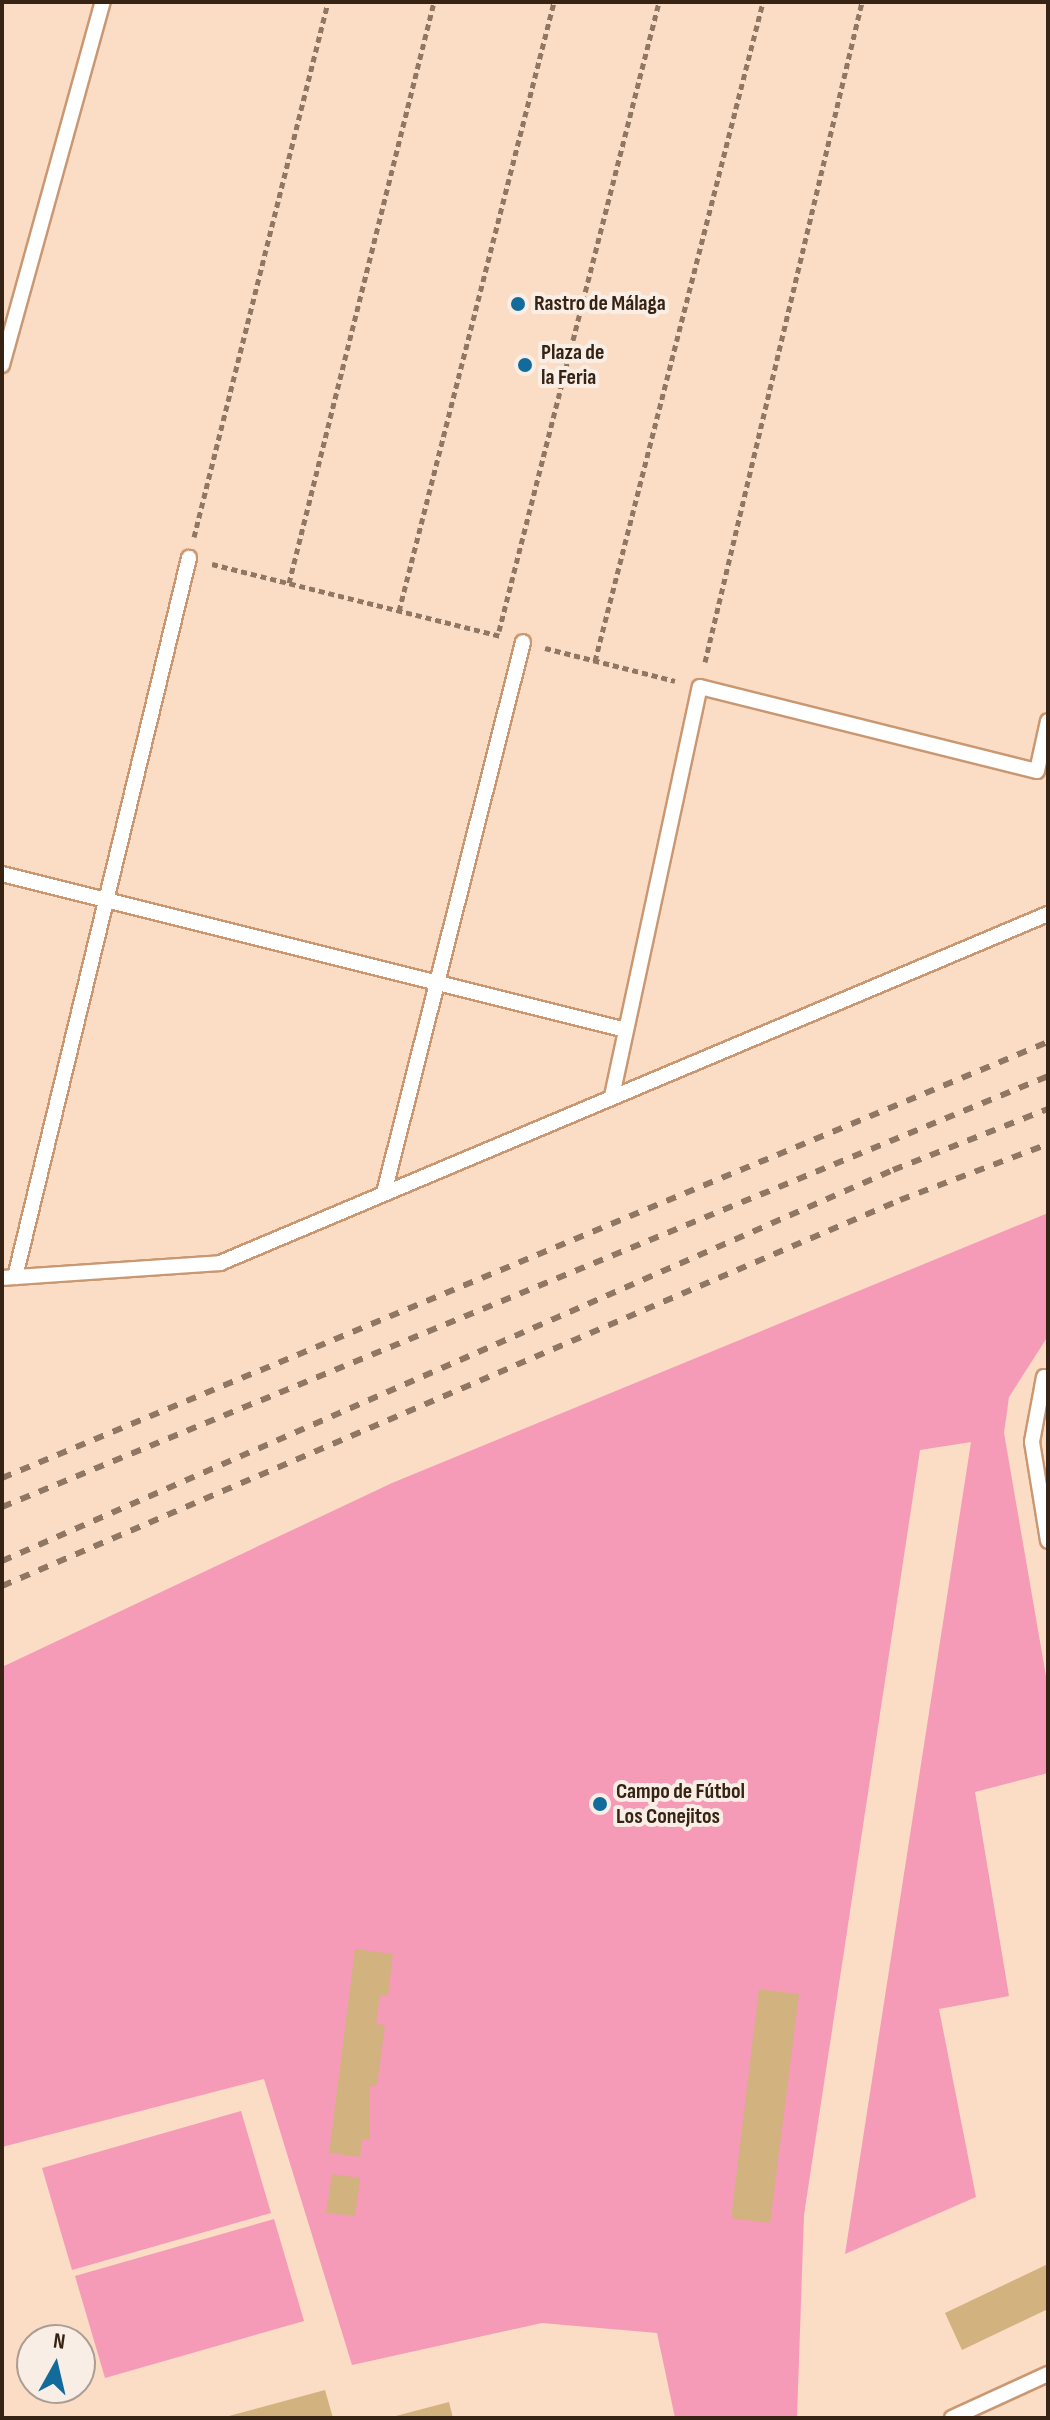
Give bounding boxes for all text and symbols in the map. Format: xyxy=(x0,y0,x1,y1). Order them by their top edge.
place label: Rastro de Málaga xyxy=(534,291,666,317)
marker: Rastro de Málaga xyxy=(509,295,527,313)
place label: Plaza de la Feria xyxy=(541,339,604,390)
marker: Plaza de la Feria xyxy=(516,356,534,374)
place label: Campo de Fútbol Los Conejitos xyxy=(616,1778,745,1830)
marker: Campo de Fútbol Los Conejitos xyxy=(591,1795,609,1813)
north arrow xyxy=(16,2324,96,2404)
text: N xyxy=(51,2328,67,2356)

